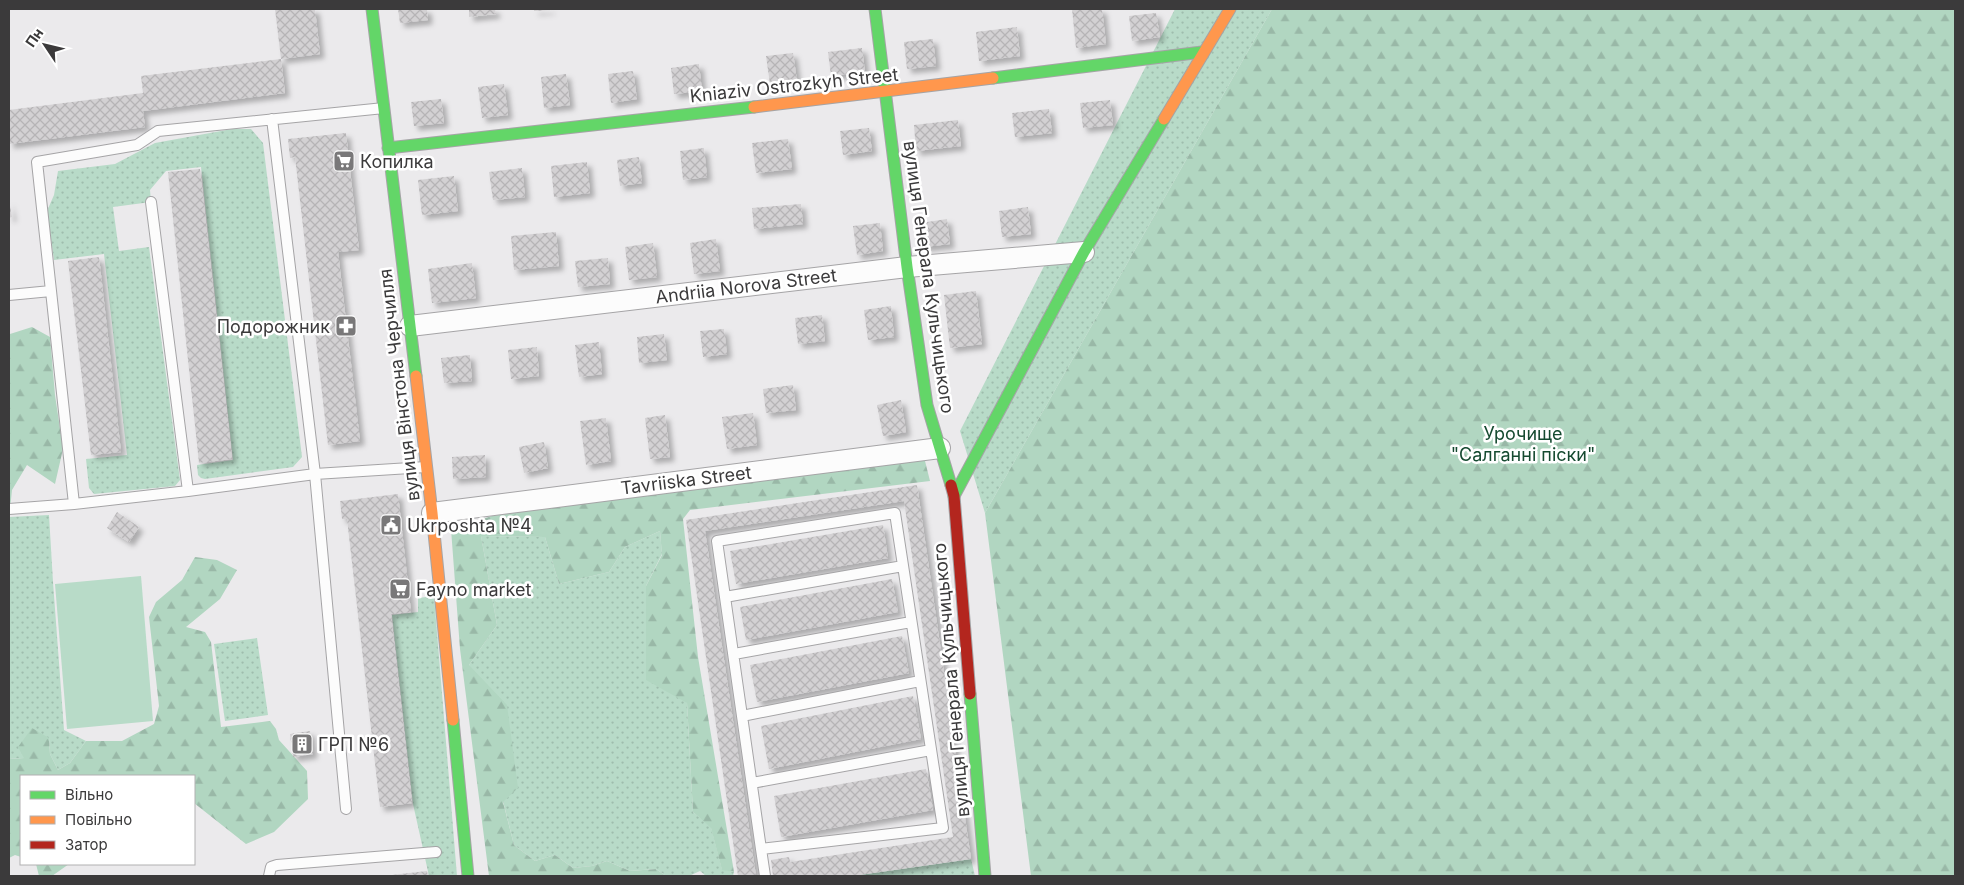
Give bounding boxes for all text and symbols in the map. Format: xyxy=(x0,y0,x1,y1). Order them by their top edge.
north arrow xyxy=(20,20,70,70)
text: Пн xyxy=(21,25,46,50)
street label: Kniaziv Ostrozkyh Street xyxy=(689,64,899,106)
street label: вулиця Генерала Кульчицького xyxy=(899,139,959,415)
supermarket icon: Копилка xyxy=(332,149,356,173)
place label: Копилка xyxy=(360,151,434,172)
street label: Andriia Norova Street xyxy=(654,264,838,308)
street label: вулиця Вінстона Черчилля xyxy=(374,268,424,502)
pharmacy icon: Подорожник xyxy=(334,314,358,338)
place label: Подорожник xyxy=(217,316,330,337)
park label: Урочище "Салганні піски" xyxy=(1451,423,1595,465)
street label: Tavriiska Street xyxy=(620,462,753,498)
public building icon: Ukrposhta №4 xyxy=(379,513,403,537)
place label: Ukrposhta №4 xyxy=(407,515,532,536)
street label: вулиця Генерала Кульчицького xyxy=(929,542,973,818)
supermarket icon: Fayno market xyxy=(388,577,412,601)
place label: Fayno market xyxy=(416,579,532,600)
building icon: ГРП №6 xyxy=(290,732,314,756)
place label: ГРП №6 xyxy=(318,734,389,755)
legend xyxy=(20,775,195,865)
text: Вільно xyxy=(65,785,113,804)
text: Повільно xyxy=(65,810,132,829)
text: Затор xyxy=(65,835,108,854)

